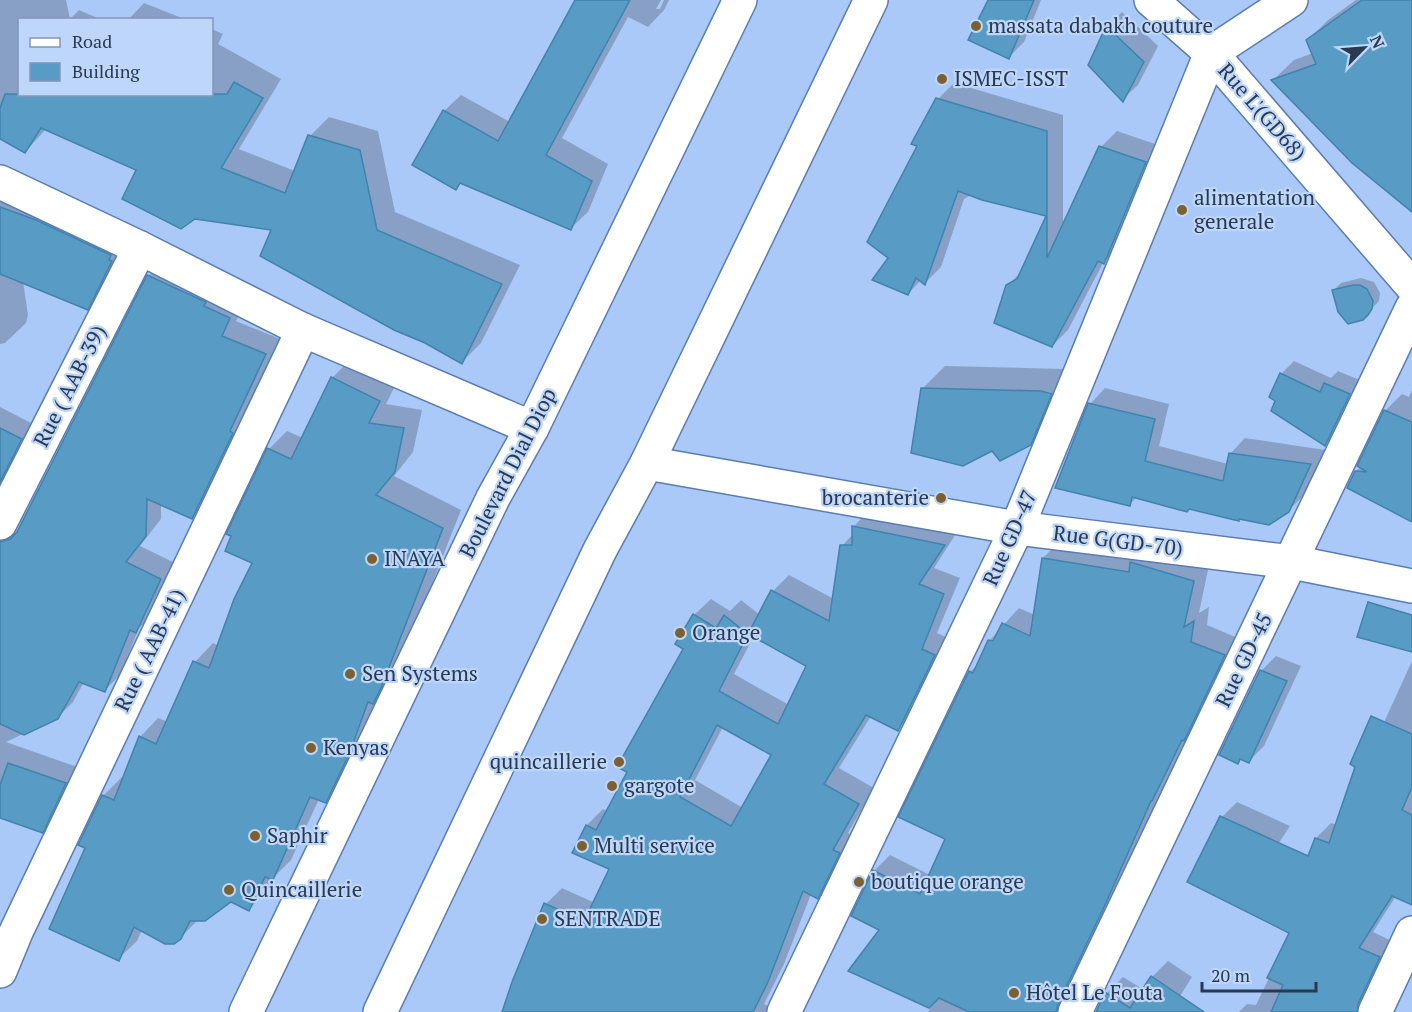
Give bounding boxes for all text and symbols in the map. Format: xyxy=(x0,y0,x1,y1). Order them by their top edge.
place label: massata dabakh couture xyxy=(988,11,1213,39)
legend xyxy=(18,18,213,96)
north arrow xyxy=(1334,18,1394,78)
marker: massata dabakh couture xyxy=(969,19,983,33)
text: Road xyxy=(72,29,112,53)
text: N xyxy=(1365,32,1390,52)
street label: Rue L'(GD68) xyxy=(1213,57,1313,166)
text: Building xyxy=(72,59,140,83)
place label: ISMEC-ISST xyxy=(954,64,1068,92)
marker: ISMEC-ISST xyxy=(935,72,949,86)
place label: alimentation generale xyxy=(1194,183,1316,235)
marker: alimentation generale xyxy=(1175,203,1189,217)
street label: Rue ( AAB-39) xyxy=(26,320,112,451)
street label: Boulevard Dial Diop xyxy=(452,383,562,562)
place label: brocanterie xyxy=(822,483,929,511)
street label: Rue GD-47 xyxy=(976,485,1043,590)
marker: brocanterie xyxy=(934,491,948,505)
street label: Rue G(GD-70) xyxy=(1052,518,1185,562)
place label: INAYA xyxy=(384,544,446,572)
marker: INAYA xyxy=(365,552,379,566)
street label: Rue ( AAB-41) xyxy=(107,584,191,716)
street label: Rue GD-45 xyxy=(1208,608,1278,711)
place label: Orange xyxy=(692,618,760,646)
marker: Orange xyxy=(673,626,687,640)
place label: Sen Systems xyxy=(362,659,478,687)
marker: Sen Systems xyxy=(343,667,357,681)
place label: Kenyas xyxy=(323,733,389,761)
marker: Kenyas xyxy=(304,741,318,755)
place label: quincaillerie xyxy=(490,747,607,775)
marker: quincaillerie xyxy=(612,755,626,769)
place label: gargote xyxy=(624,771,695,799)
marker: gargote xyxy=(605,779,619,793)
place label: Saphir xyxy=(267,821,327,849)
marker: Saphir xyxy=(248,829,262,843)
place label: Multi service xyxy=(594,831,715,859)
marker: Multi service xyxy=(575,839,589,853)
place label: boutique orange xyxy=(871,867,1024,895)
place label: Quincaillerie xyxy=(241,875,362,903)
marker: boutique orange xyxy=(852,875,866,889)
marker: Quincaillerie xyxy=(222,883,236,897)
place label: SENTRADE xyxy=(554,904,661,932)
marker: SENTRADE xyxy=(535,912,549,926)
scale bar xyxy=(1202,955,1316,993)
text: 20 m xyxy=(1211,963,1251,987)
place label: Hôtel Le Fouta xyxy=(1026,978,1164,1006)
marker: Hôtel Le Fouta xyxy=(1007,986,1021,1000)

